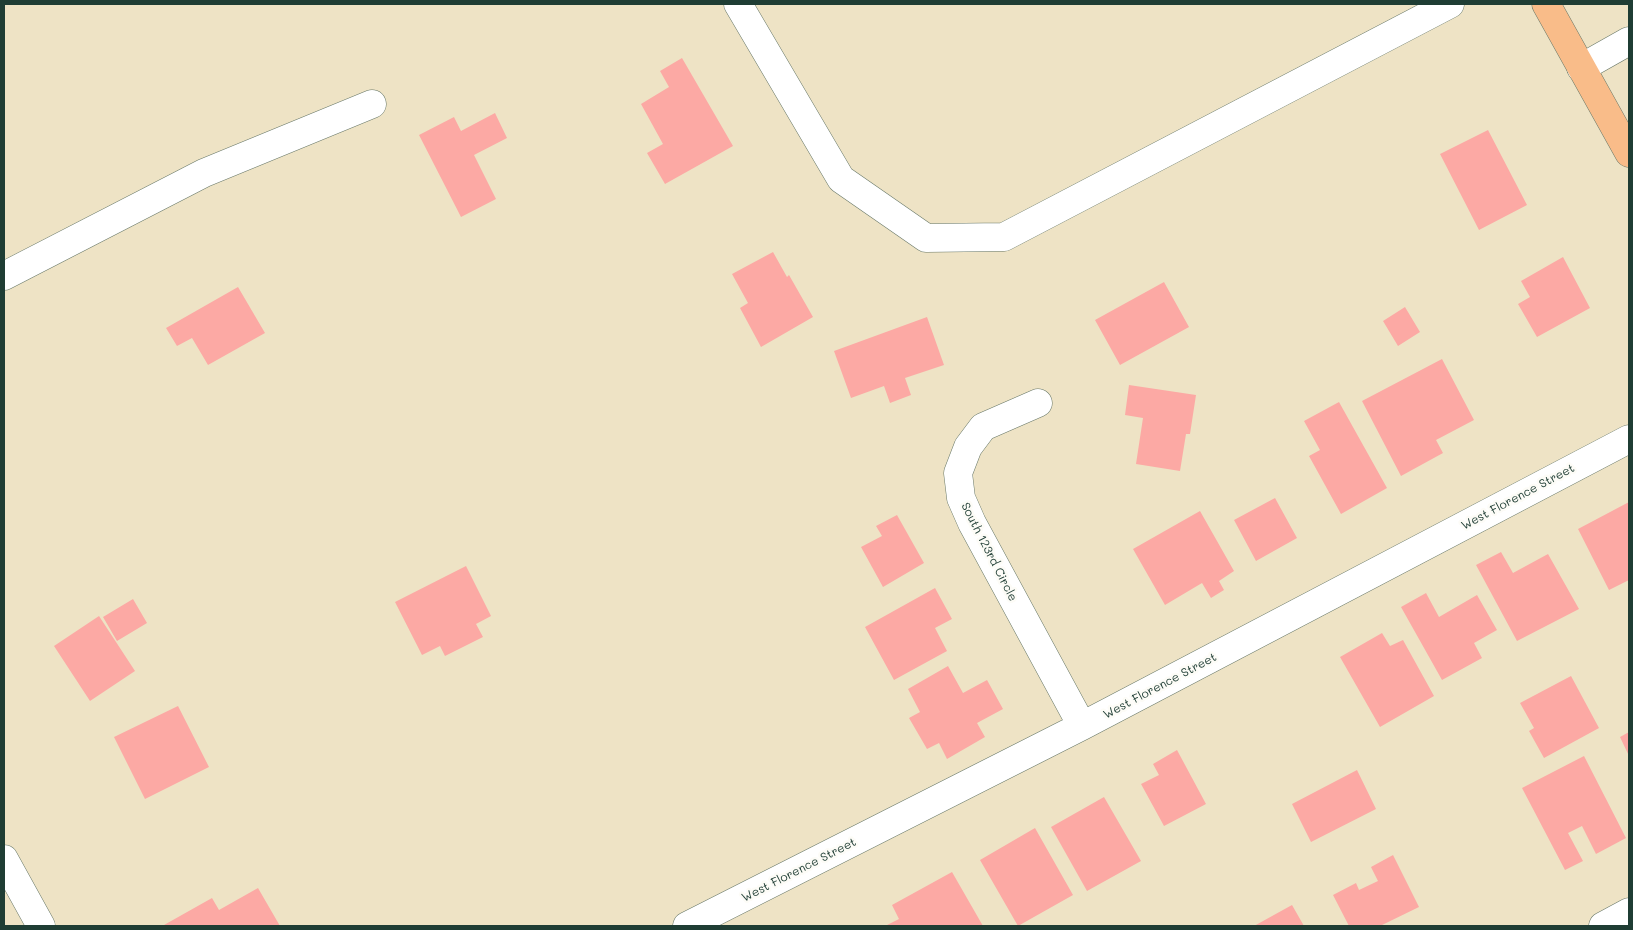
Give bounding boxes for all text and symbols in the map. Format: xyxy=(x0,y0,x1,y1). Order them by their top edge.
street label: West Florence Street xyxy=(1459,461,1577,533)
street label: South 123rd Circle xyxy=(958,500,1020,604)
street label: West Florence Street xyxy=(1101,650,1219,722)
street label: West Florence Street xyxy=(739,835,859,905)

